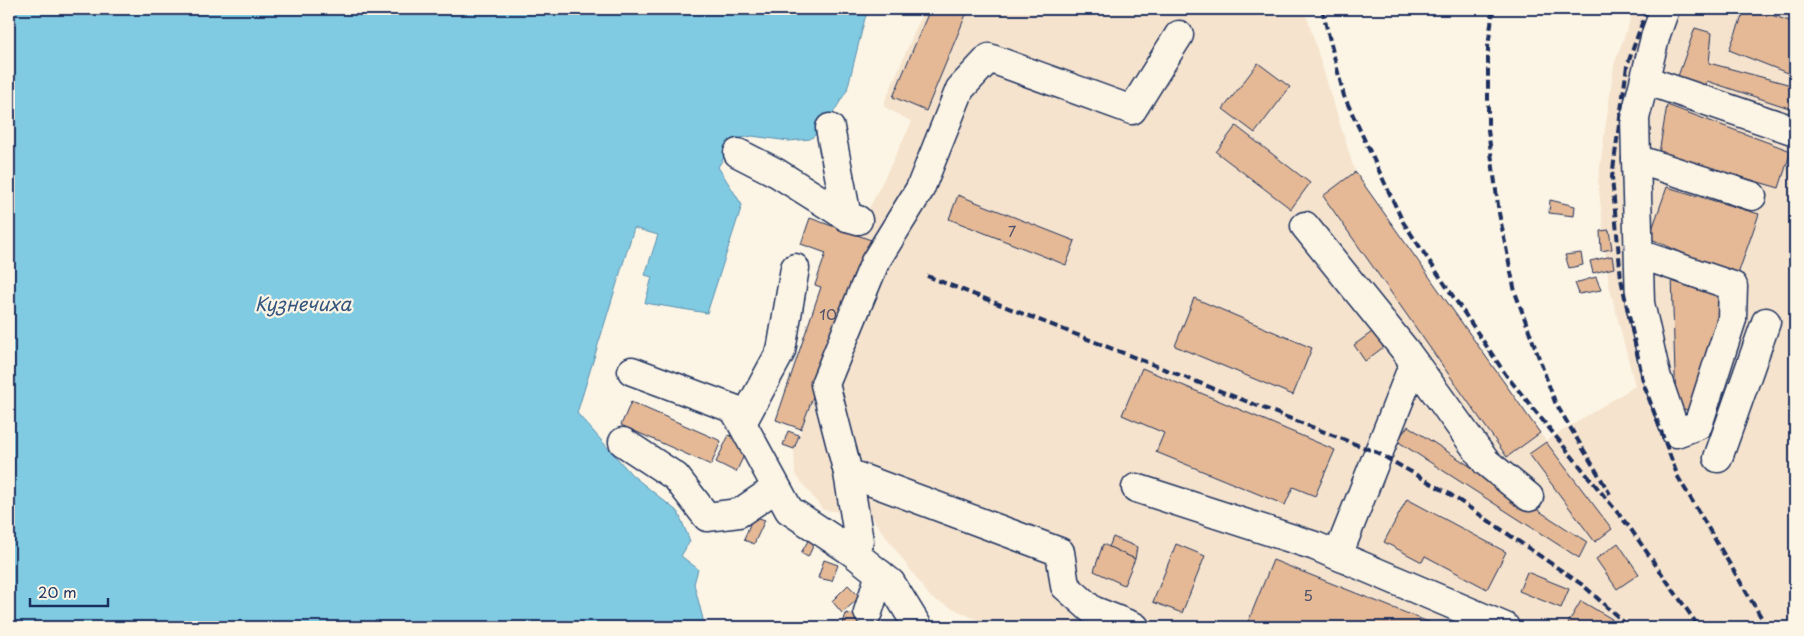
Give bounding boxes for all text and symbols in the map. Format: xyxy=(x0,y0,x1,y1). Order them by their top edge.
house number: 7 xyxy=(1008,219,1017,242)
water label: Кузнечиха xyxy=(255,289,352,317)
house number: 10 xyxy=(819,302,837,325)
scale bar xyxy=(30,576,108,608)
text: 20 m xyxy=(38,580,77,603)
house number: 5 xyxy=(1303,583,1313,606)

